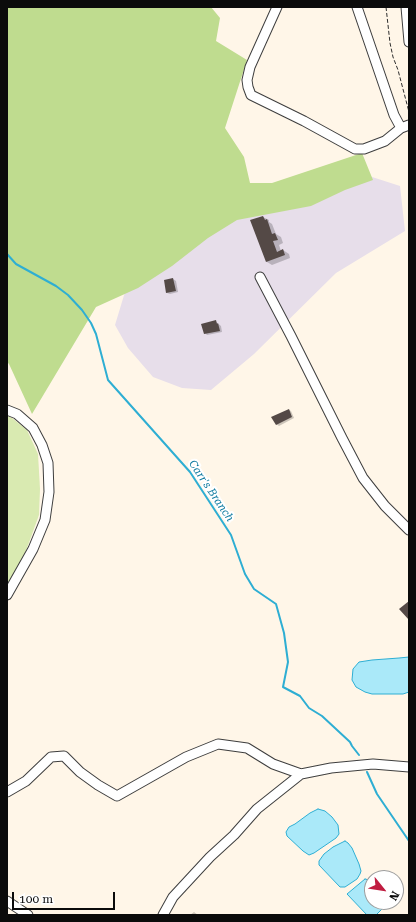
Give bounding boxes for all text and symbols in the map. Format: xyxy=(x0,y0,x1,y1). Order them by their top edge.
water label: Carr's Branch xyxy=(186,458,236,524)
north arrow xyxy=(364,870,404,910)
scale bar xyxy=(14,884,117,910)
text: N xyxy=(386,889,402,903)
text: 100 m xyxy=(19,892,53,906)

